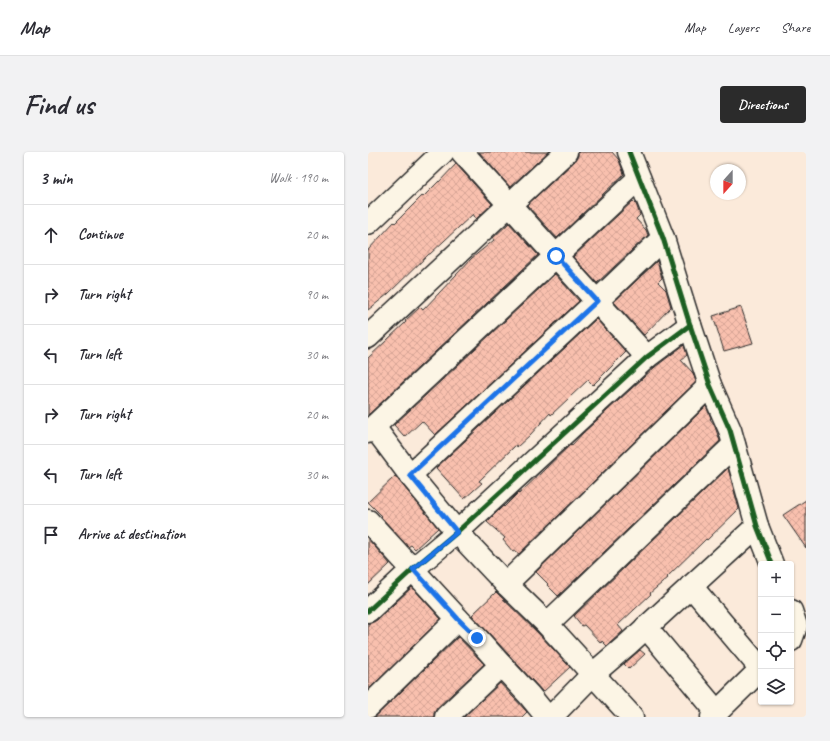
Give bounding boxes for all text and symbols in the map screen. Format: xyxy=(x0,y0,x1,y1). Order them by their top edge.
text: Map xyxy=(20,16,50,40)
text: Map xyxy=(684,19,706,36)
text: Layers xyxy=(728,19,759,36)
text: Share xyxy=(781,19,810,36)
button: Directions xyxy=(720,86,806,123)
text: Find us xyxy=(24,87,94,122)
north arrow xyxy=(710,164,746,200)
text: 3 min xyxy=(40,168,73,189)
text: Walk · 190 m xyxy=(269,170,328,186)
icon: ahead xyxy=(40,224,62,246)
text: Continue xyxy=(78,225,123,244)
text: 20 m xyxy=(306,227,328,243)
route start xyxy=(547,247,565,265)
icon: right xyxy=(40,284,62,306)
text: Turn right xyxy=(78,285,131,304)
text: 90 m xyxy=(306,287,328,303)
icon: left xyxy=(40,344,62,366)
text: Turn left xyxy=(78,345,121,364)
text: 30 m xyxy=(306,347,328,363)
icon: right xyxy=(40,404,62,426)
text: Turn right xyxy=(78,405,131,424)
text: 20 m xyxy=(306,407,328,423)
icon: left xyxy=(40,464,62,486)
text: Turn left xyxy=(78,465,121,484)
text: 30 m xyxy=(306,467,328,483)
icon: arrive xyxy=(40,524,62,546)
text: Arrive at destination xyxy=(78,525,185,544)
map controls xyxy=(758,561,794,705)
button: + xyxy=(758,561,794,597)
button: − xyxy=(758,597,794,633)
route end xyxy=(468,629,486,647)
button: locate xyxy=(758,633,794,669)
button: layers xyxy=(758,669,794,705)

